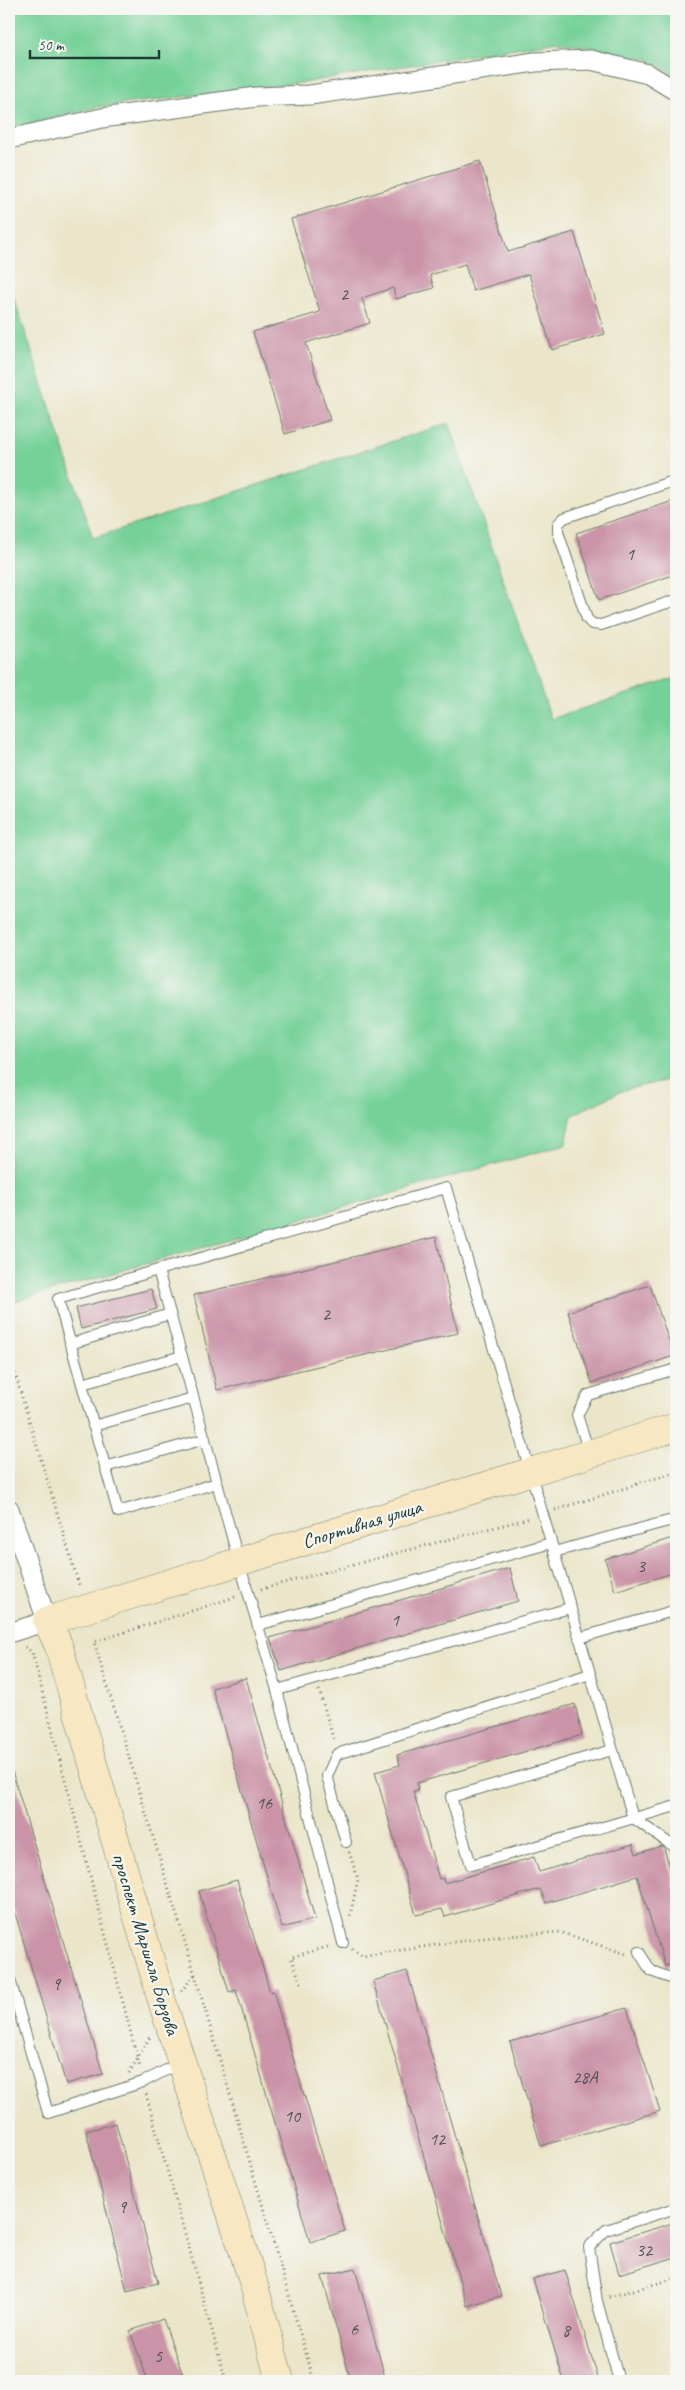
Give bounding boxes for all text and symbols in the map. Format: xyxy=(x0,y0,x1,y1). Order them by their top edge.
scale bar xyxy=(30,28,159,60)
text: 50 m xyxy=(38,36,65,55)
house number: 2 xyxy=(340,283,350,305)
house number: 1 xyxy=(626,543,635,565)
house number: 2 xyxy=(322,1303,332,1325)
street label: Спортивная улица xyxy=(299,1494,426,1554)
house number: 3 xyxy=(637,1555,647,1577)
house number: 1 xyxy=(391,1609,400,1631)
house number: 16 xyxy=(256,1792,273,1814)
street label: проспект Маршала Борзова xyxy=(106,1850,186,2040)
house number: 9 xyxy=(52,1973,62,1995)
house number: 28А xyxy=(572,2066,599,2088)
house number: 10 xyxy=(284,2105,302,2127)
house number: 12 xyxy=(429,2128,447,2150)
house number: 9 xyxy=(118,2196,128,2218)
house number: 32 xyxy=(636,2239,654,2261)
house number: 6 xyxy=(350,2318,359,2340)
house number: 8 xyxy=(562,2319,572,2341)
house number: 5 xyxy=(154,2345,163,2367)

